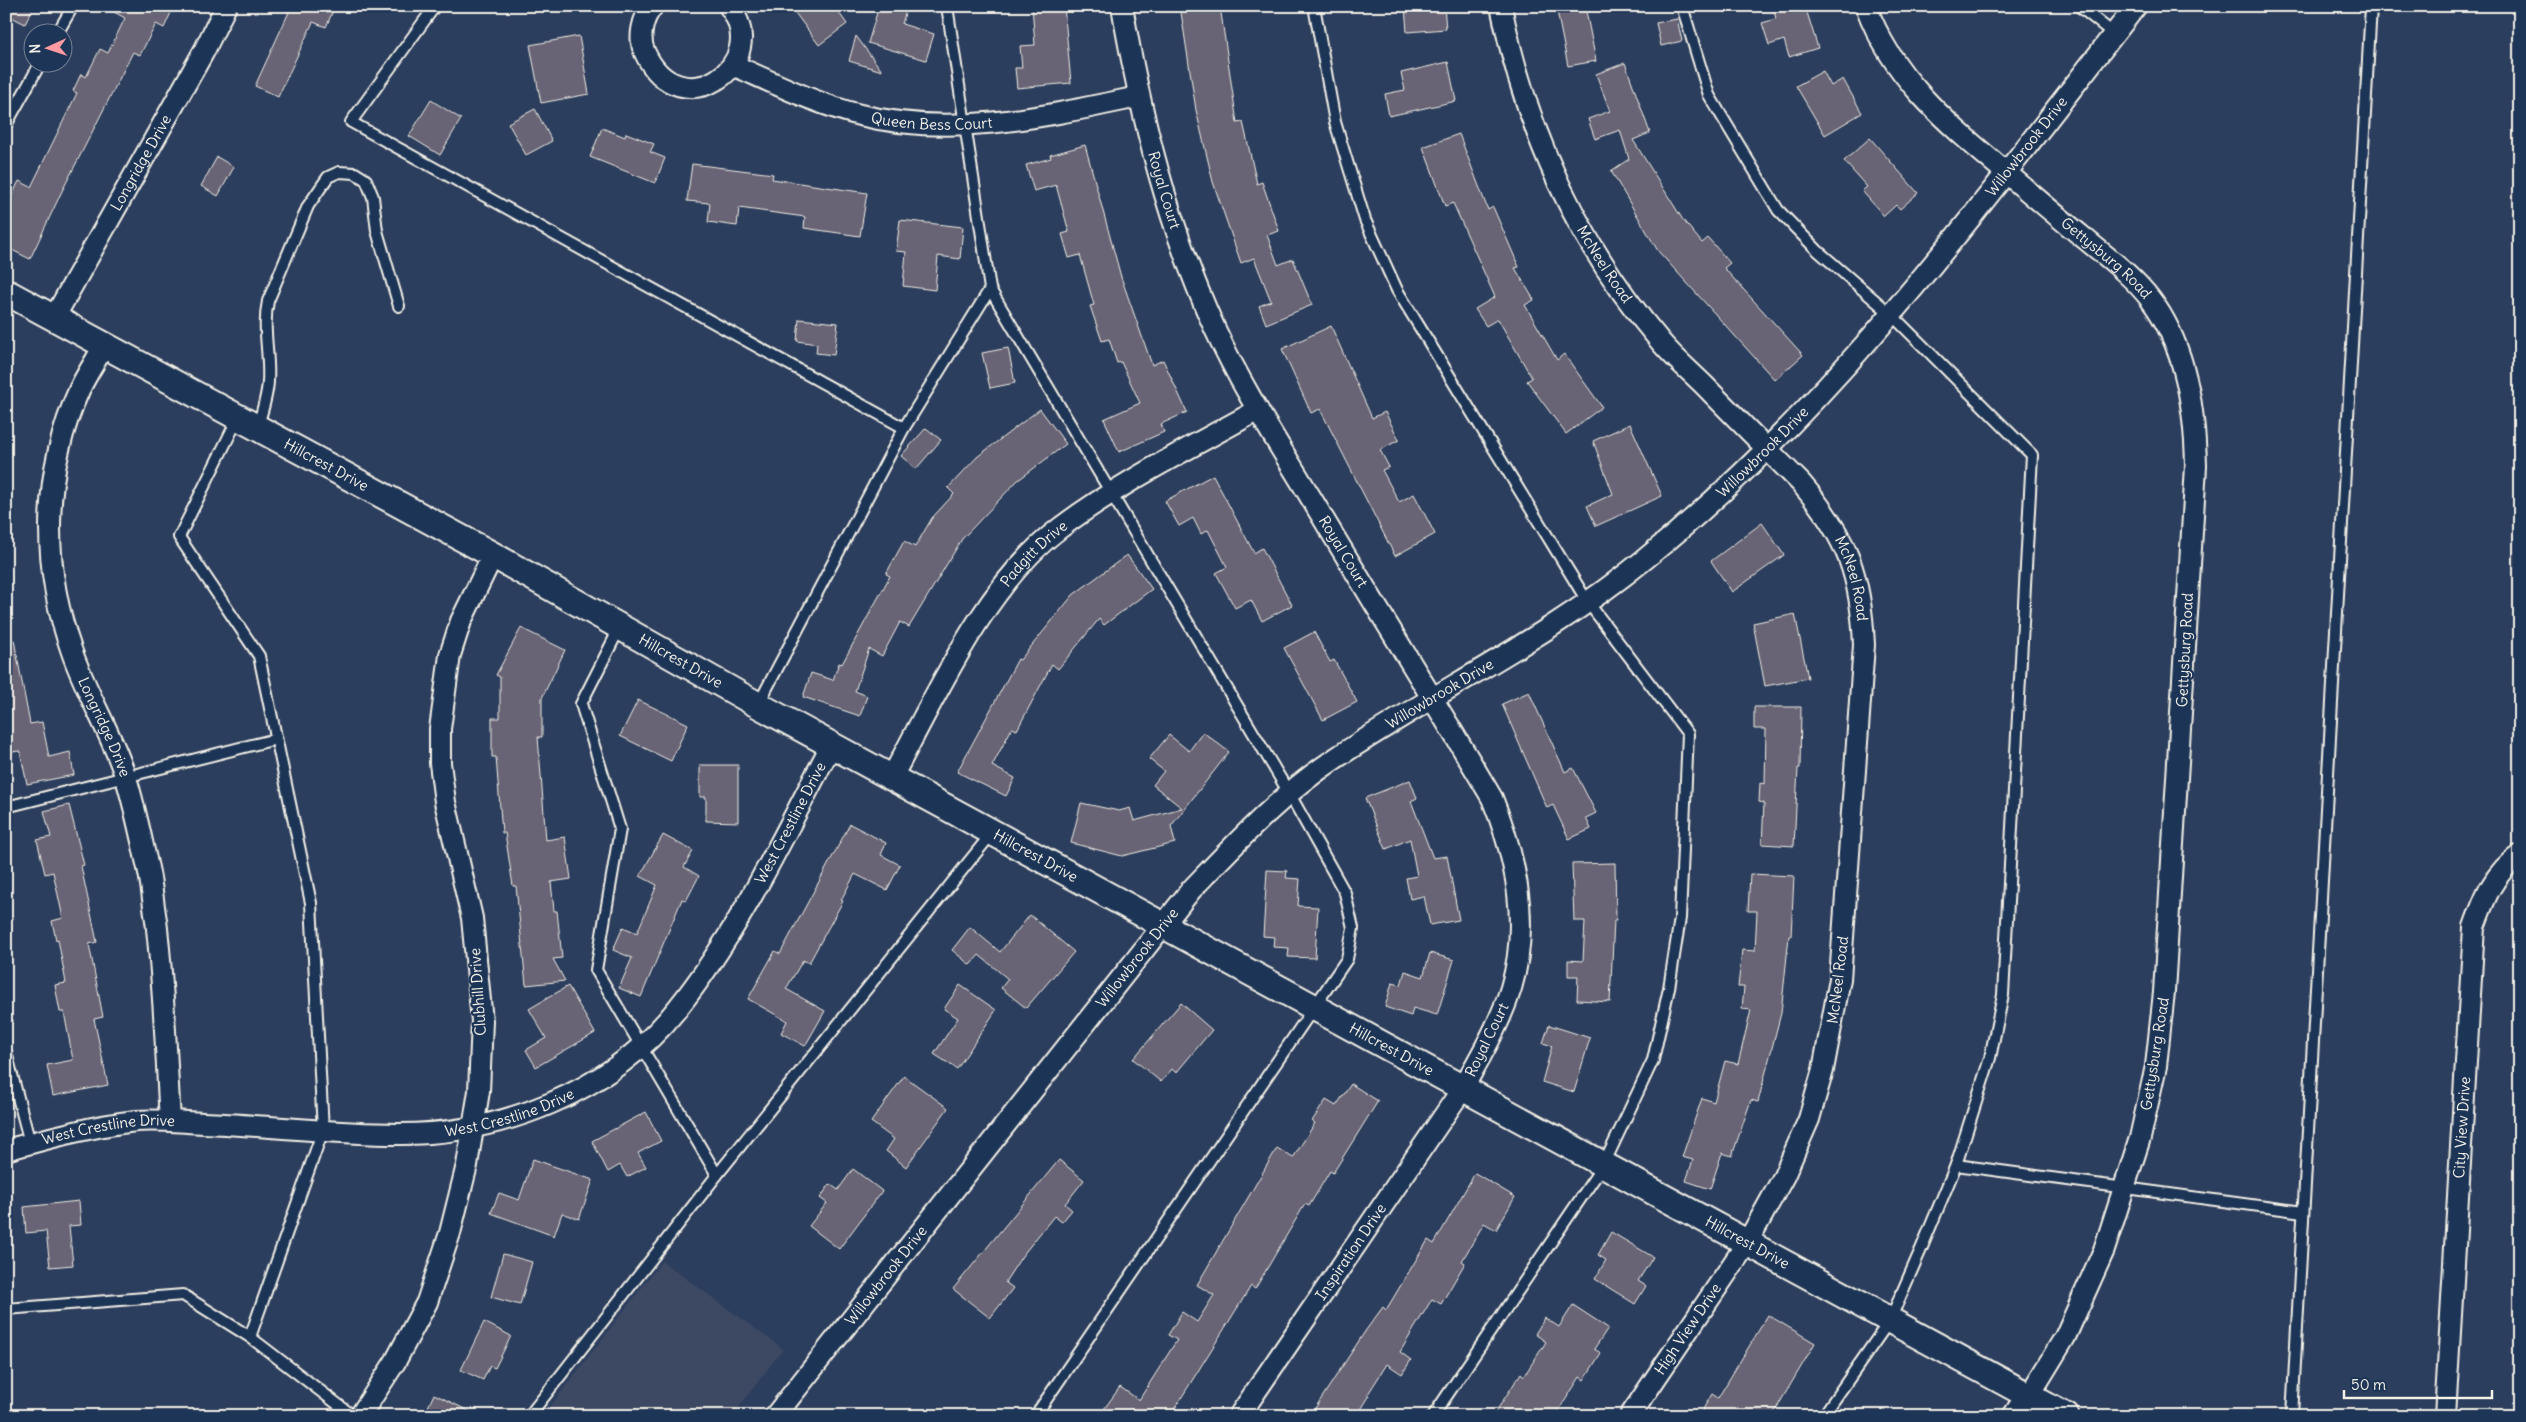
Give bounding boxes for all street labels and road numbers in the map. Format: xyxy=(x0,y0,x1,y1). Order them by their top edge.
street label: Willowbrook Drive xyxy=(1981,92,2071,200)
street label: Queen Bess Court xyxy=(869,108,993,134)
street label: Longridge Drive xyxy=(106,111,175,214)
street label: Royal Court xyxy=(1144,149,1185,231)
street label: Gettysburg Road xyxy=(2057,213,2156,302)
street label: McNeel Road xyxy=(1573,222,1637,307)
street label: Willowbrook Drive xyxy=(1712,402,1812,501)
street label: Hillcrest Drive xyxy=(281,434,372,495)
street label: Royal Court xyxy=(1315,512,1372,591)
street label: Padgitt Drive xyxy=(996,516,1071,590)
street label: McNeel Road xyxy=(1831,532,1872,622)
street label: Gettysburg Road xyxy=(2172,592,2197,708)
street label: Hillcrest Drive xyxy=(636,629,726,692)
street label: Willowbrook Drive xyxy=(1382,654,1497,733)
street label: Longridge Drive xyxy=(74,674,135,779)
street label: West Crestline Drive xyxy=(750,759,830,887)
street label: Hillcrest Drive xyxy=(990,825,1081,886)
street label: Willowbrook Drive xyxy=(1092,904,1182,1011)
street label: McNeel Road xyxy=(1823,935,1852,1025)
street label: Clubhill Drive xyxy=(465,947,490,1037)
street label: Gettysburg Road xyxy=(2136,996,2173,1112)
street label: Royal Court xyxy=(1460,1000,1513,1080)
street label: Hillcrest Drive xyxy=(1346,1018,1437,1080)
street label: City View Drive xyxy=(2449,1076,2474,1179)
street label: West Crestline Drive xyxy=(443,1084,577,1140)
street label: West Crestline Drive xyxy=(40,1110,176,1149)
street label: Inspiration Drive xyxy=(1311,1200,1390,1304)
street label: Hillcrest Drive xyxy=(1702,1212,1793,1273)
street label: Willowbrook Drive xyxy=(840,1222,931,1329)
street label: High View Drive xyxy=(1650,1279,1725,1378)

